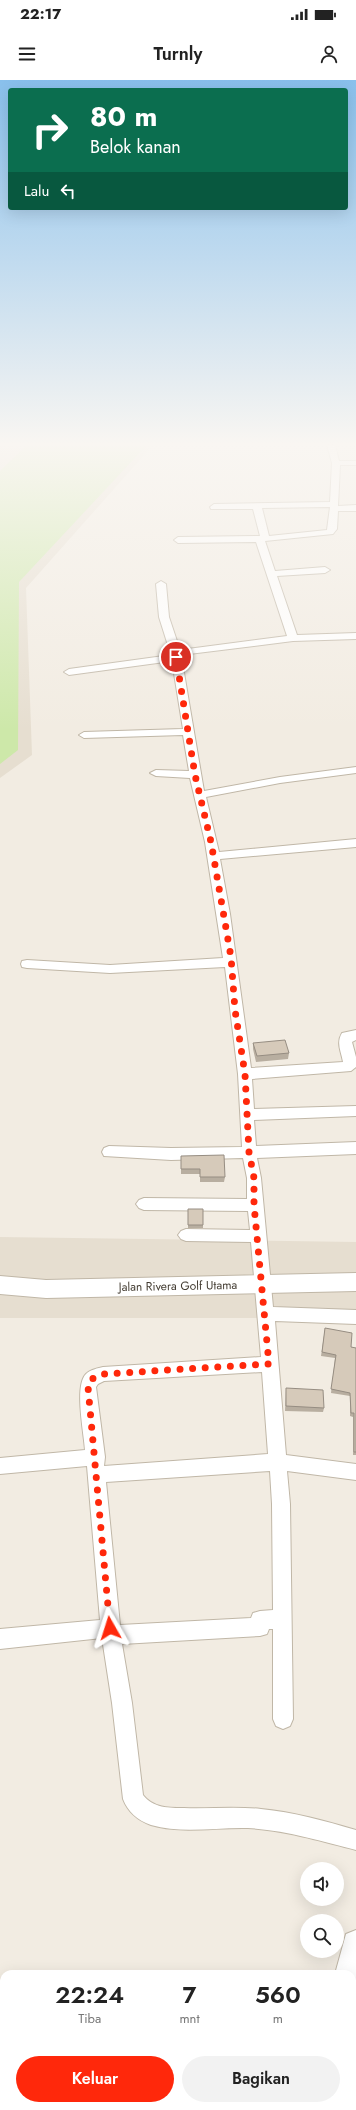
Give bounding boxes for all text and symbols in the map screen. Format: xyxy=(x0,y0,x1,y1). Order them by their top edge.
text: 22:17 xyxy=(20,3,61,25)
text: Turnly xyxy=(154,41,202,67)
icon: menu xyxy=(16,43,38,65)
icon: person xyxy=(318,43,340,65)
text: 80 m xyxy=(90,96,157,137)
icon: right xyxy=(24,104,76,156)
text: Belok kanan xyxy=(90,134,181,160)
text: Lalu xyxy=(24,180,49,202)
icon: left xyxy=(57,180,79,202)
pin xyxy=(159,640,193,674)
icon: arrive xyxy=(165,646,187,668)
street label: Jalan Rivera Golf Utama xyxy=(117,1276,238,1296)
position arrow xyxy=(89,1607,131,1649)
map controls xyxy=(300,1862,344,1958)
button: sound xyxy=(300,1862,344,1906)
button: search xyxy=(300,1914,344,1958)
text: 22:24 xyxy=(55,1977,124,2012)
text: 7 xyxy=(183,1977,196,2012)
text: 560 xyxy=(255,1977,301,2012)
text: Tiba xyxy=(78,2009,101,2028)
text: mnt xyxy=(179,2009,200,2028)
text: m xyxy=(273,2009,283,2028)
button: Keluar xyxy=(16,2056,174,2102)
button: Bagikan xyxy=(182,2056,340,2102)

